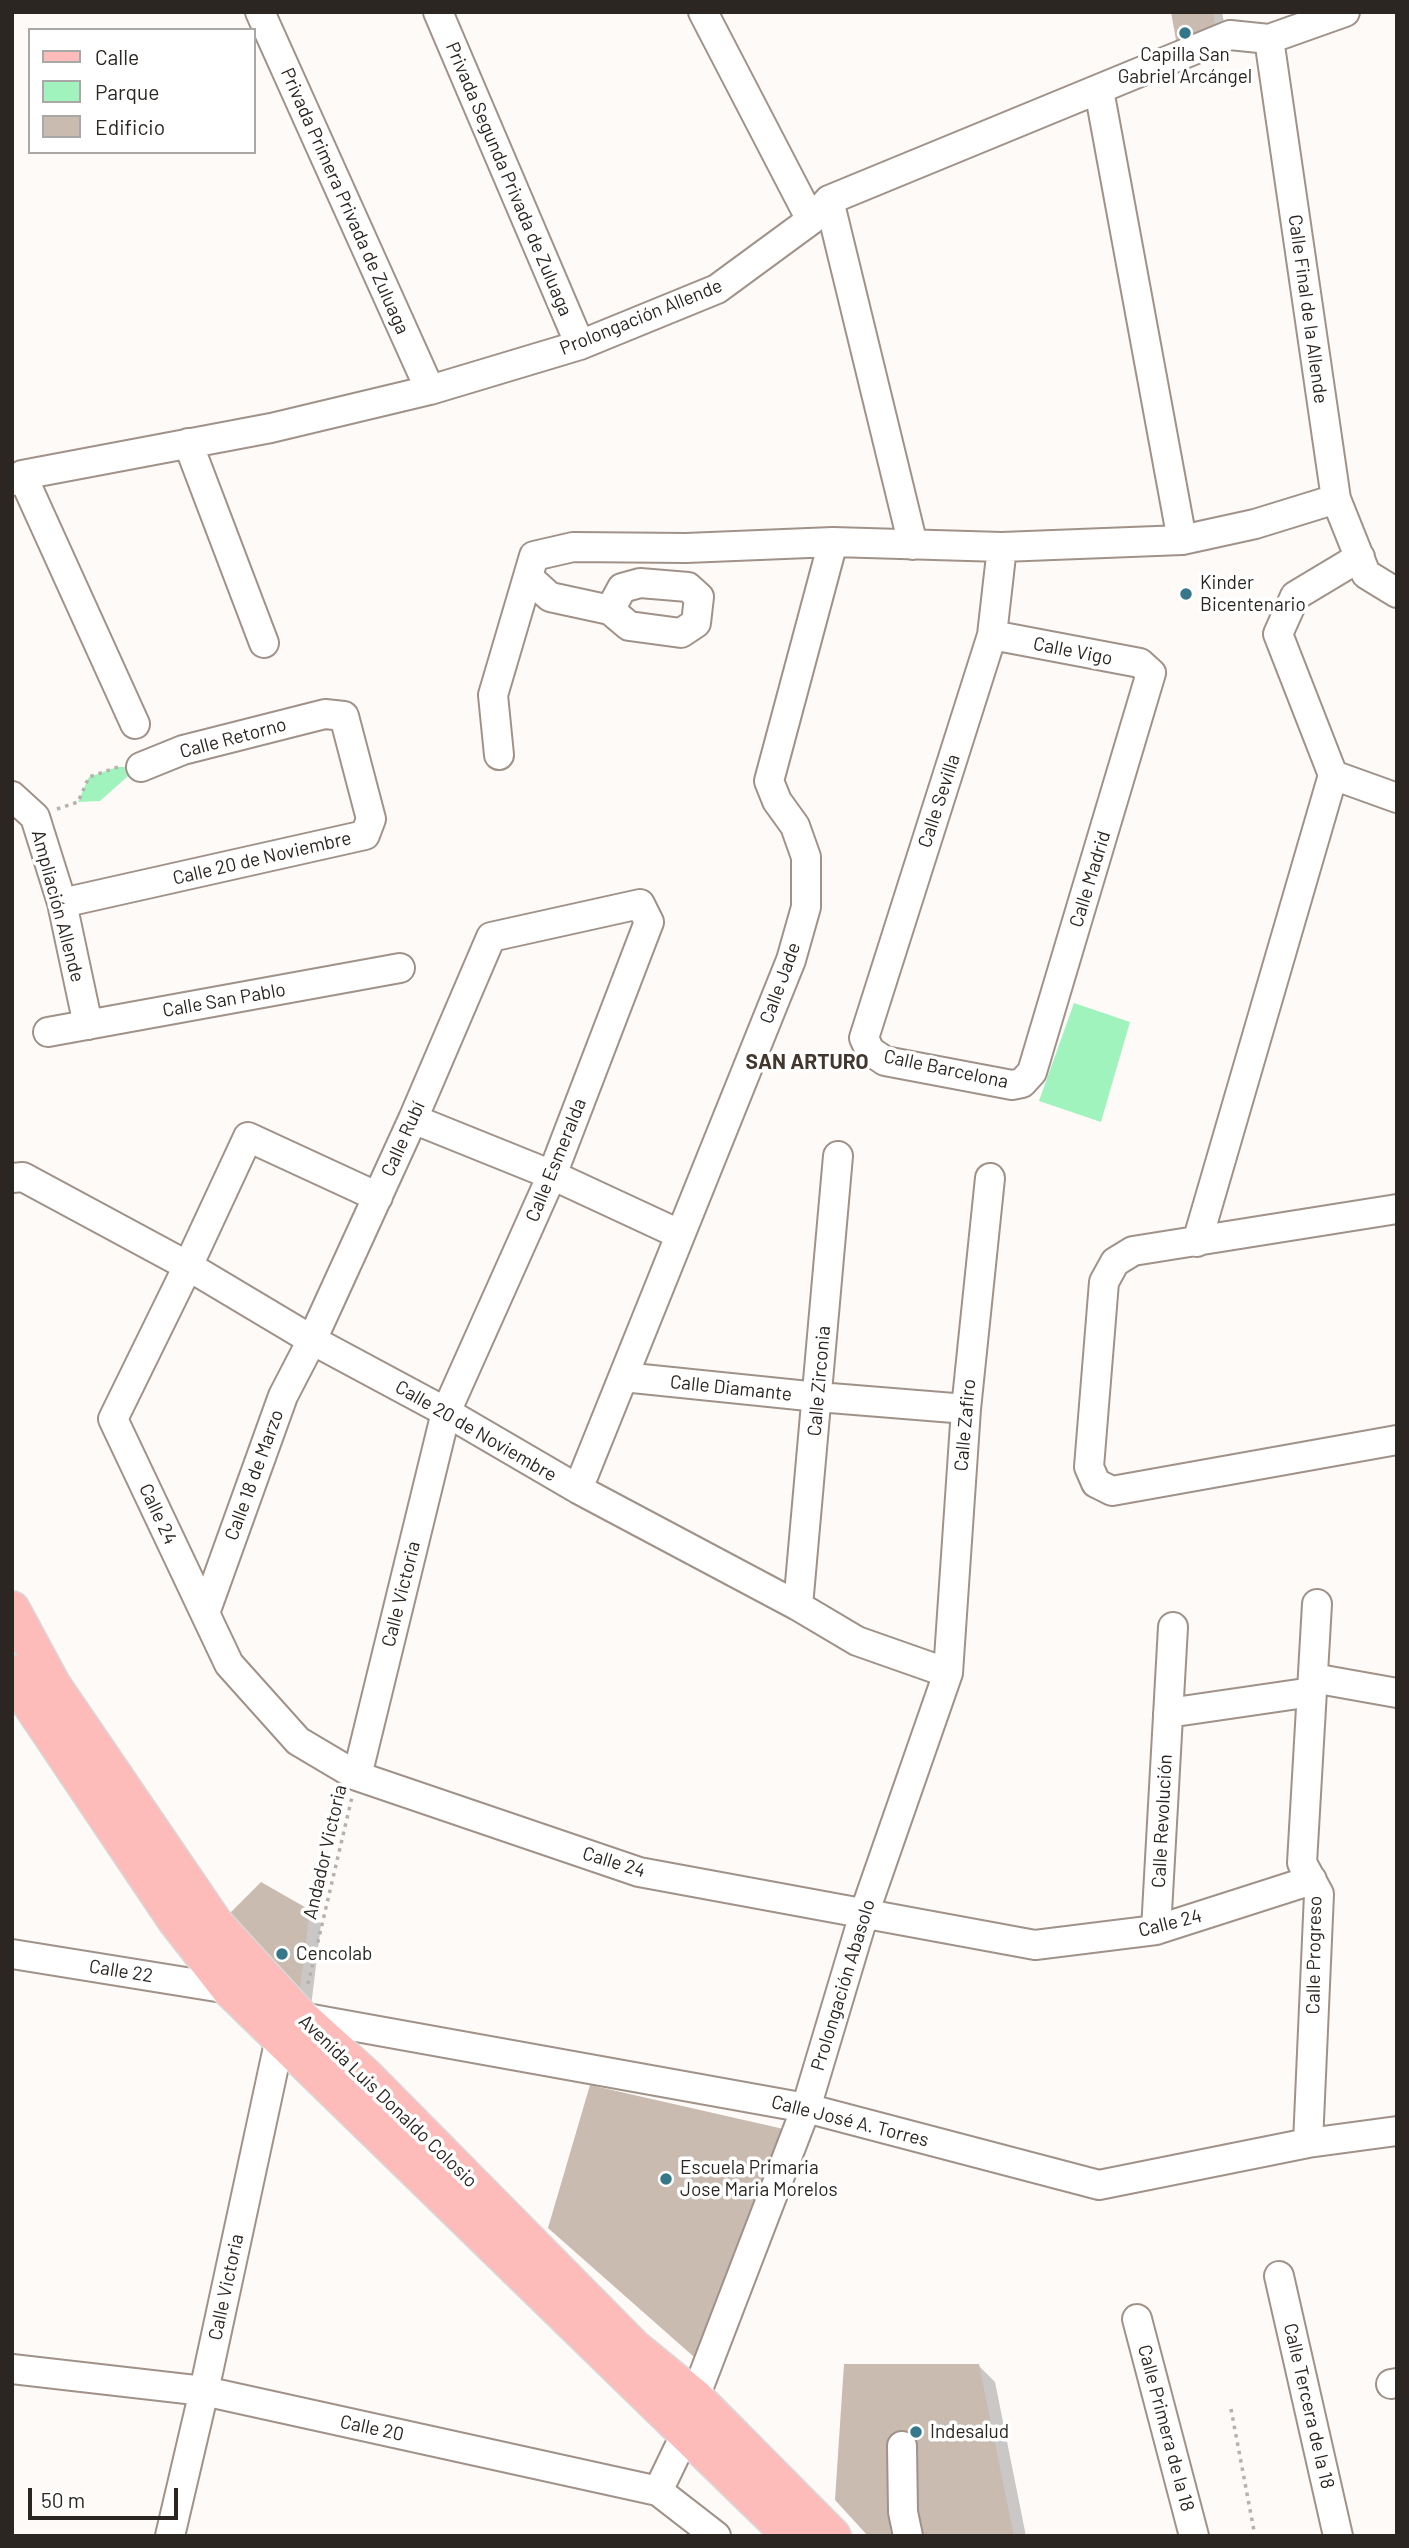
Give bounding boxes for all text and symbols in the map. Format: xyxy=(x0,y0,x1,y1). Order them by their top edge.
marker: Capilla San Gabriel Arcángel xyxy=(1177,25,1193,41)
legend xyxy=(28,28,256,154)
street label: Privada Segunda Privada de Zuluaga xyxy=(441,39,577,319)
text: Calle xyxy=(95,44,139,69)
place label: Capilla San Gabriel Arcángel xyxy=(1118,44,1252,88)
street label: Privada Primera Privada de Zuluaga xyxy=(276,64,414,338)
text: Parque xyxy=(95,79,160,104)
text: Edificio xyxy=(95,114,165,139)
street label: Calle Final de la Allende xyxy=(1283,213,1333,405)
street label: Prolongación Allende xyxy=(556,274,726,360)
place label: Kinder Bicentenario xyxy=(1200,572,1306,616)
marker: Kinder Bicentenario xyxy=(1178,586,1194,602)
street label: Calle Vigo xyxy=(1031,632,1115,670)
street label: Calle Retorno xyxy=(177,713,289,763)
street label: Calle Sevilla xyxy=(913,751,965,851)
street label: Calle 20 de Noviembre xyxy=(170,826,354,890)
street label: Ampliación Allende xyxy=(27,827,89,985)
street label: Calle Madrid xyxy=(1065,828,1115,930)
street label: Calle Jade xyxy=(755,939,805,1027)
street label: Calle San Pablo xyxy=(161,978,287,1022)
street label: Calle Barcelona xyxy=(882,1045,1010,1093)
district label: SAN ARTURO xyxy=(745,1049,869,1075)
street label: Calle Esmeralda xyxy=(521,1095,591,1225)
street label: Calle Rubí xyxy=(376,1098,430,1180)
street label: Calle Zirconia xyxy=(803,1325,835,1437)
street label: Calle Diamante xyxy=(669,1370,793,1406)
street label: Calle 20 de Noviembre xyxy=(391,1375,561,1487)
street label: Calle Zafiro xyxy=(950,1378,980,1472)
street label: Calle 18 de Marzo xyxy=(220,1406,288,1544)
street label: Calle 24 xyxy=(134,1480,182,1548)
street label: Calle Victoria xyxy=(377,1539,425,1649)
street label: Calle Revolución xyxy=(1147,1754,1177,1888)
street label: Andador Victoria xyxy=(298,1782,352,1922)
street label: Calle 24 xyxy=(580,1842,648,1882)
street label: Calle Progreso xyxy=(1302,1895,1326,2015)
street label: Prolongación Abasolo xyxy=(806,1897,880,2073)
street label: Calle 24 xyxy=(1136,1904,1204,1942)
place label: Cencolab xyxy=(296,1943,372,1965)
marker: Cencolab xyxy=(274,1946,290,1962)
street label: Calle 22 xyxy=(88,1955,154,1987)
street label: Avenida Luis Donaldo Colosio xyxy=(294,2010,482,2192)
street label: Calle José A. Torres xyxy=(769,2090,931,2152)
place label: Escuela Primaria Jose Maria Morelos xyxy=(680,2157,838,2201)
marker: Escuela Primaria Jose Maria Morelos xyxy=(658,2171,674,2187)
street label: Calle Victoria xyxy=(204,2232,248,2342)
street label: Calle Tercera de la 18 xyxy=(1279,2321,1339,2491)
street label: Calle Primera de la 18 xyxy=(1133,2342,1199,2514)
street label: Calle 20 xyxy=(338,2410,406,2446)
place label: Indesalud xyxy=(930,2421,1009,2443)
marker: Indesalud xyxy=(908,2424,924,2440)
scale bar xyxy=(32,2474,182,2518)
text: 50 m xyxy=(41,2487,85,2512)

